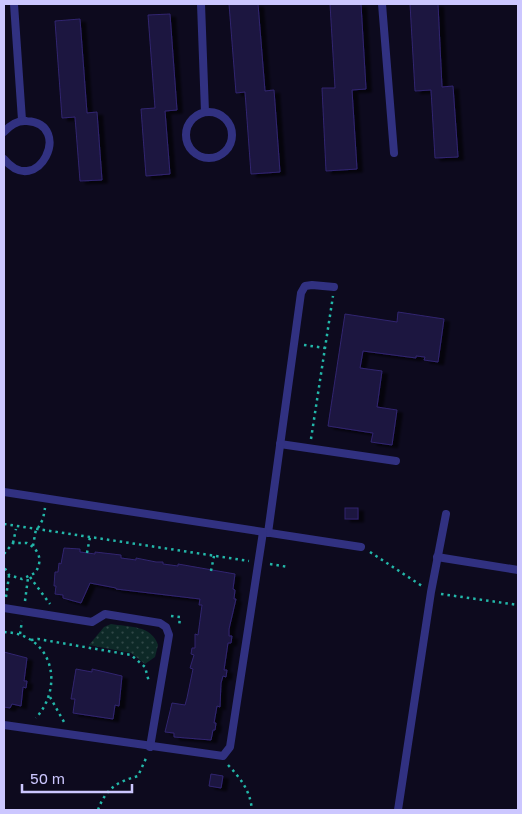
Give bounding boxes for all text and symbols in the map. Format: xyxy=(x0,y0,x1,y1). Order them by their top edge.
scale bar xyxy=(22,762,132,794)
text: 50 m xyxy=(30,769,65,787)

